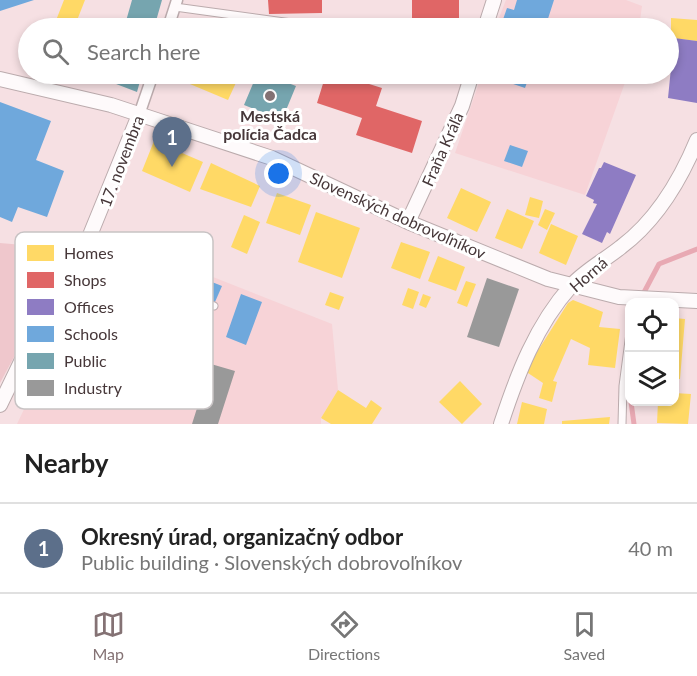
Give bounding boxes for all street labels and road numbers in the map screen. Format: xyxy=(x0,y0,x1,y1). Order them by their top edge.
street label: Fraňa Kráľa xyxy=(417,109,467,189)
street label: 17. novembra xyxy=(95,113,147,209)
street label: Slovenských dobrovoľníkov xyxy=(307,168,489,263)
street label: Horná xyxy=(565,252,611,296)

